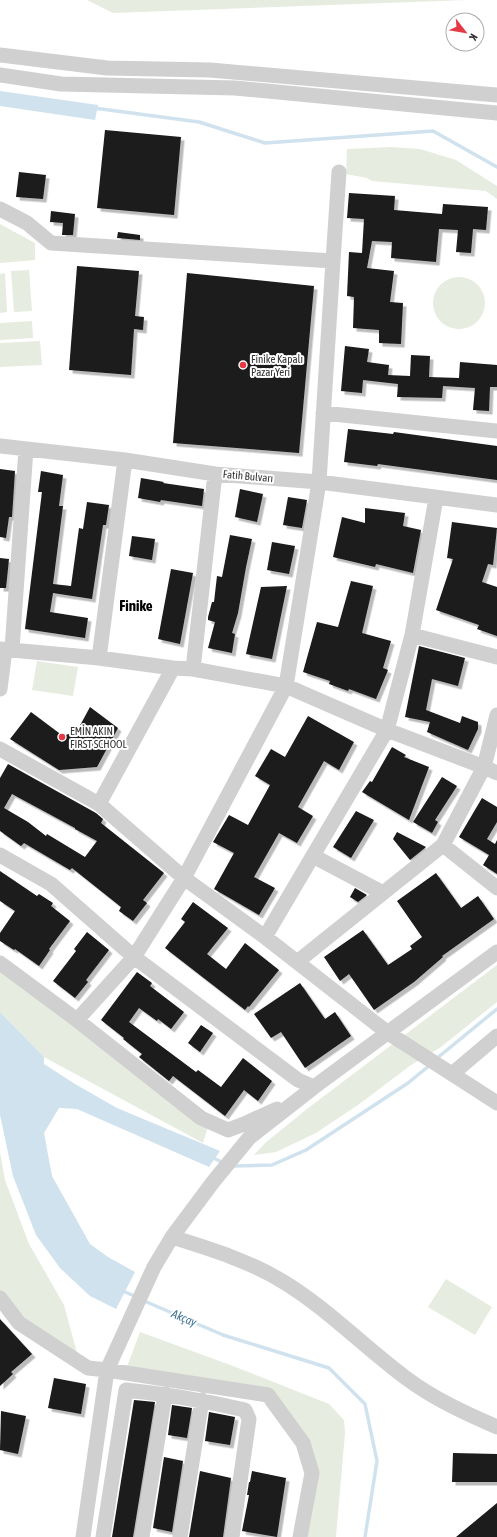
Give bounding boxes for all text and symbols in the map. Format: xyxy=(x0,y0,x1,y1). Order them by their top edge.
north arrow xyxy=(445,12,485,52)
text: K xyxy=(467,32,480,43)
place label: Finike Kapalı Pazar Yeri xyxy=(251,353,303,378)
marker: Finike Kapalı Pazar Yeri xyxy=(238,360,248,370)
street label: Fatih Bulvarı xyxy=(222,468,274,484)
district label: Finike xyxy=(119,597,153,614)
place label: EMİN AKIN FIRST SCHOOL xyxy=(70,725,128,750)
marker: EMİN AKIN FIRST SCHOOL xyxy=(57,732,67,742)
water label: Akçay xyxy=(168,1306,199,1330)

